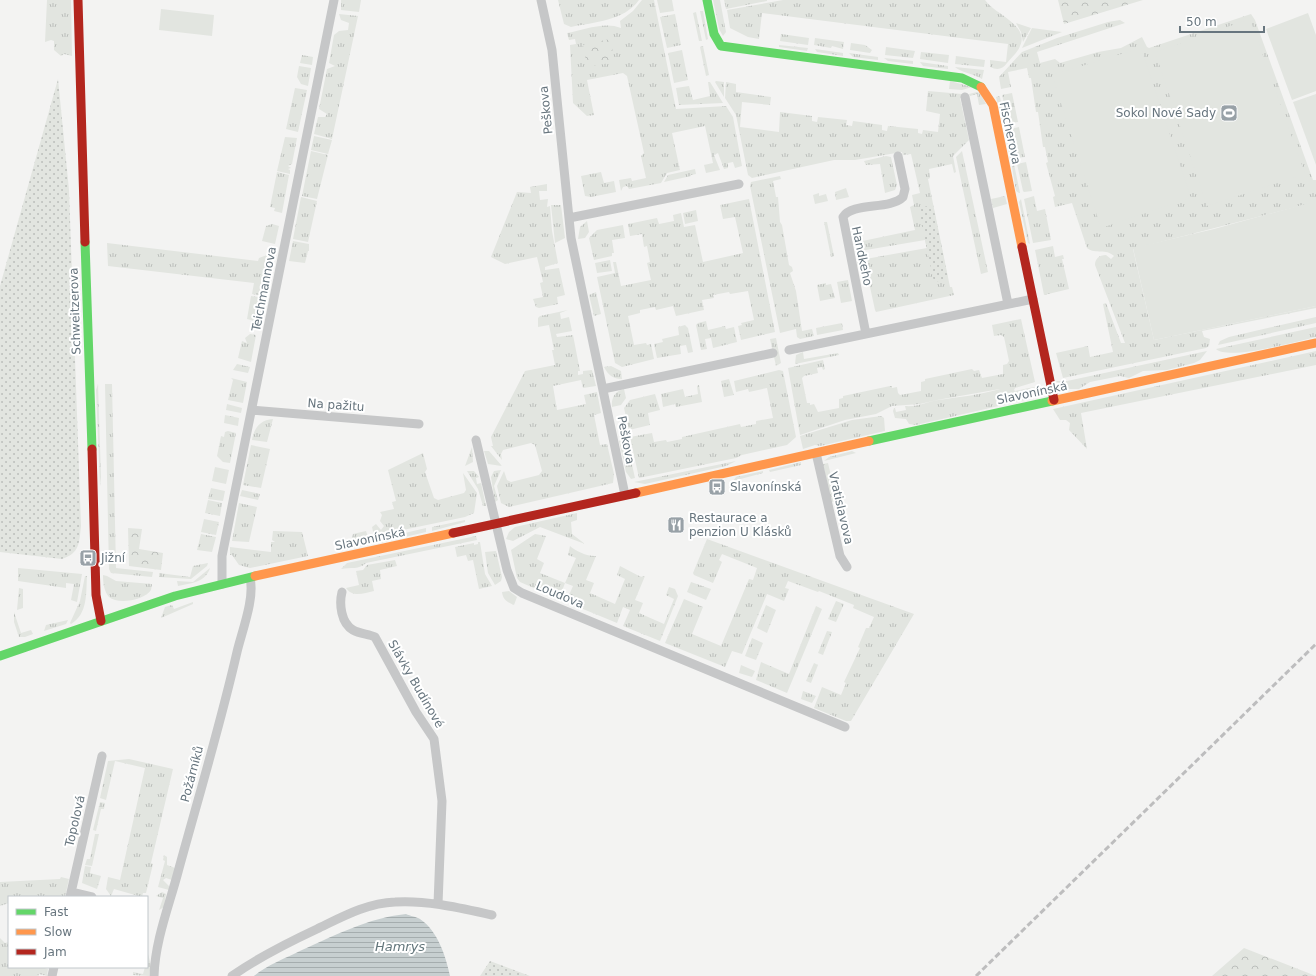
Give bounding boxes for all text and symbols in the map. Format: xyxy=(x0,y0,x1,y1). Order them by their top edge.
scale bar xyxy=(1180,8,1264,34)
text: 50 m xyxy=(1186,15,1217,29)
street label: Peškova xyxy=(536,85,556,135)
street label: Fischerova xyxy=(997,100,1023,166)
sports icon: Sokol Nové Sady xyxy=(1219,103,1239,123)
place label: Sokol Nové Sady xyxy=(1116,106,1216,120)
street label: Handkeho xyxy=(849,225,875,287)
street label: Teichmannova xyxy=(249,245,279,334)
street label: Schweitzerova xyxy=(66,267,84,355)
street label: Slavonínská xyxy=(996,379,1068,407)
street label: Na pažitu xyxy=(307,396,365,414)
street label: Peškova xyxy=(614,415,638,465)
street label: Vratislavova xyxy=(826,470,856,546)
bus stop icon: Slavonínská xyxy=(707,477,727,497)
place label: Slavonínská xyxy=(730,480,802,494)
place label: Restaurace a penzion U Klásků xyxy=(689,511,792,539)
restaurant icon: Restaurace a penzion U Klásků xyxy=(666,515,686,535)
street label: Slavonínská xyxy=(334,525,406,553)
bus stop icon: Jižní xyxy=(78,548,98,568)
place label: Jižní xyxy=(100,551,126,565)
street label: Loudova xyxy=(534,579,586,611)
street label: Slávky Budínové xyxy=(385,638,447,730)
street label: Požárníků xyxy=(178,744,206,804)
street label: Topolová xyxy=(62,794,88,849)
legend xyxy=(8,896,148,968)
text: Fast xyxy=(44,905,68,919)
text: Slow xyxy=(44,925,72,939)
water label: Hamrys xyxy=(375,939,425,954)
text: Jam xyxy=(43,945,67,959)

